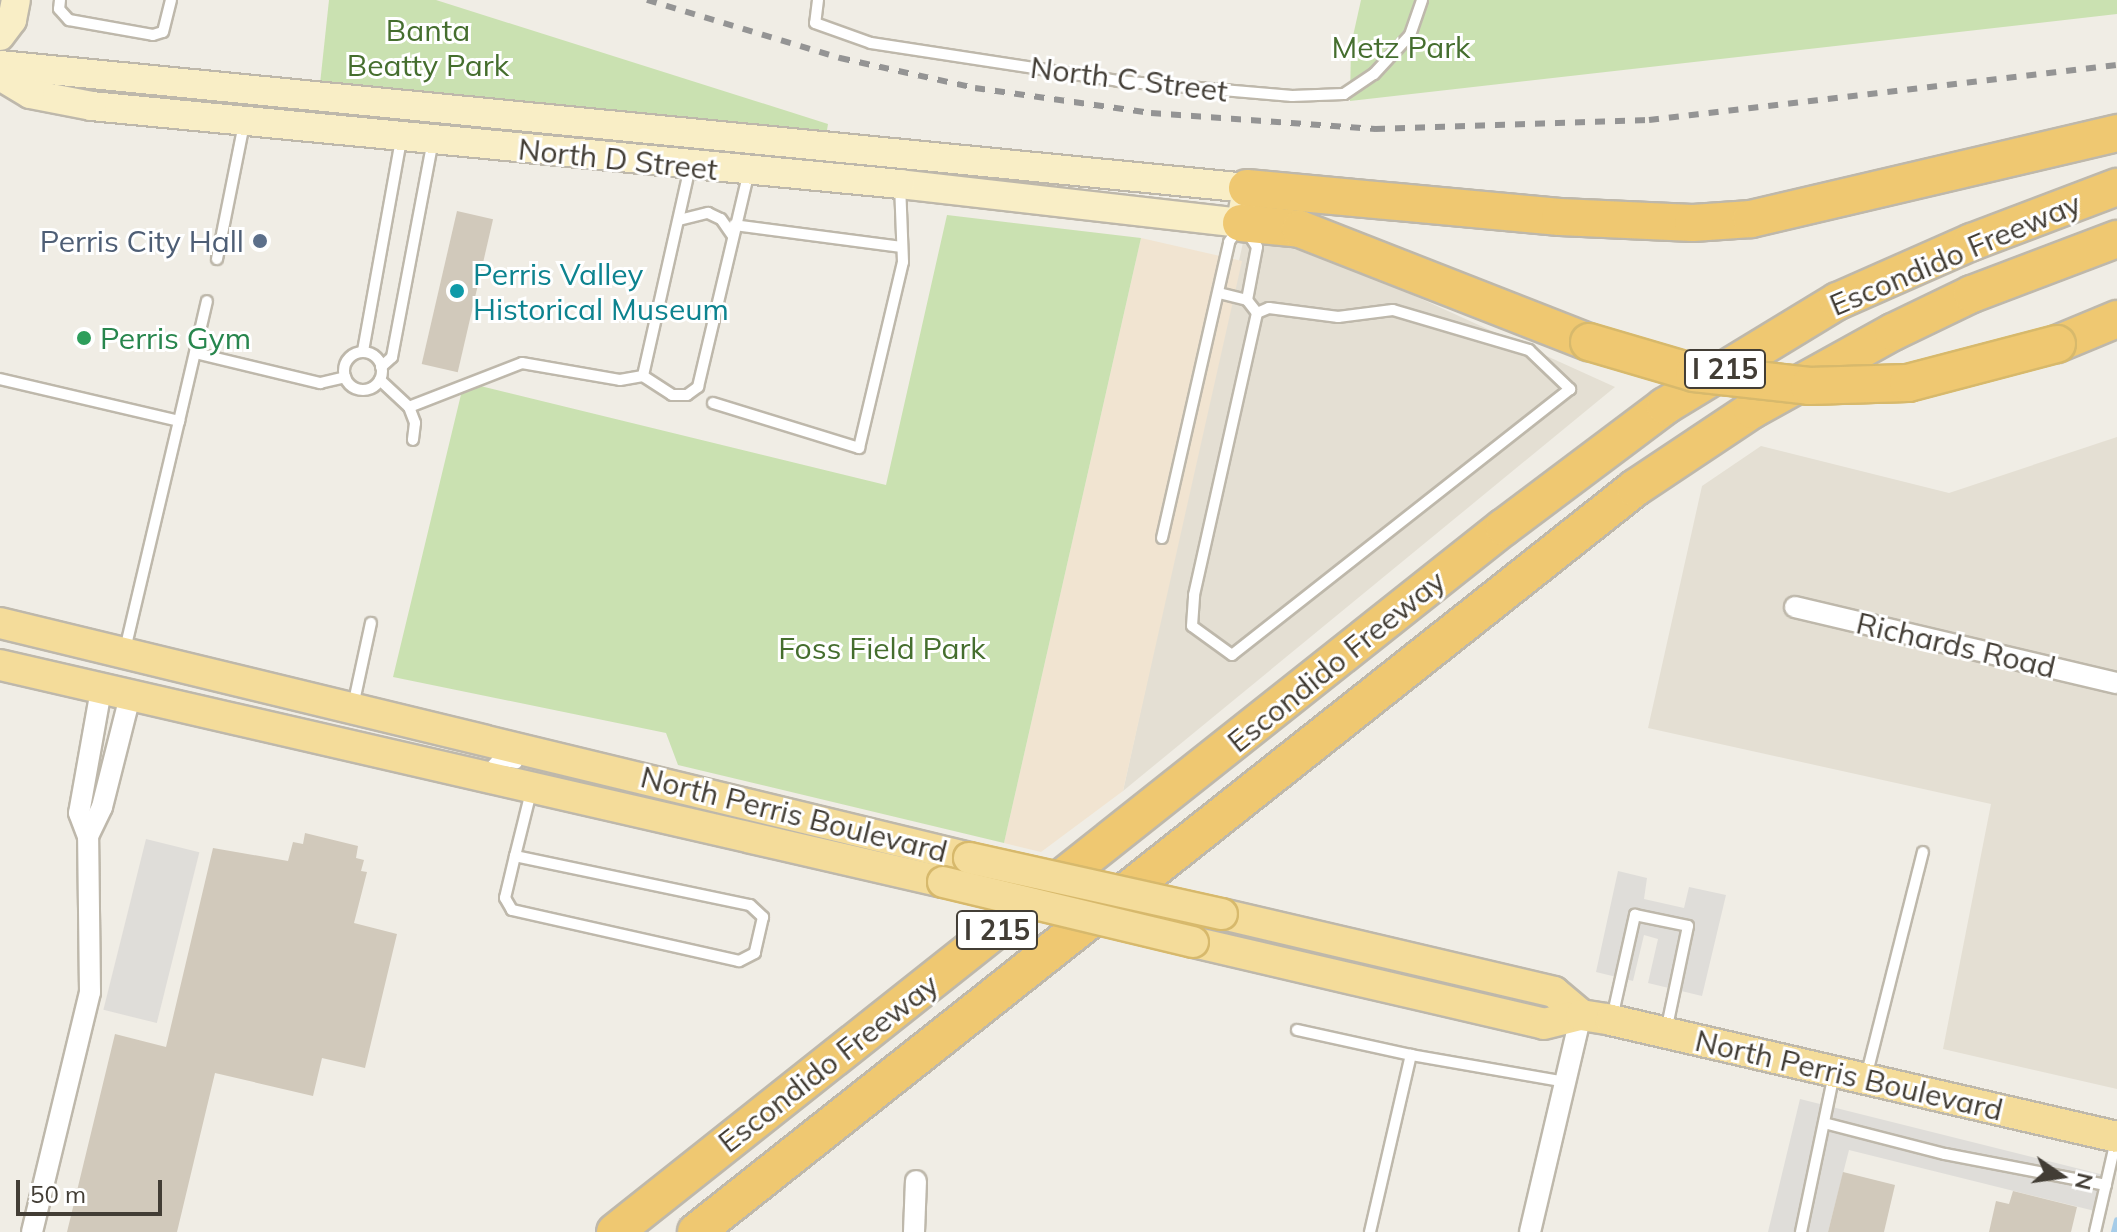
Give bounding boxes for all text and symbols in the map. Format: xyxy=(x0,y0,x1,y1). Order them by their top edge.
park label: Banta Beatty Park xyxy=(347,12,509,82)
park label: Metz Park xyxy=(1331,29,1471,65)
street label: North C Street xyxy=(1028,49,1230,109)
street label: North D Street xyxy=(517,131,719,187)
street label: Escondido Freeway xyxy=(1824,185,2086,323)
place label: Perris City Hall xyxy=(40,223,244,259)
marker: Perris City Hall xyxy=(251,232,269,250)
place label: Perris Valley Historical Museum xyxy=(473,256,729,326)
marker: Perris Valley Historical Museum xyxy=(448,282,466,300)
place label: Perris Gym xyxy=(100,320,251,356)
marker: Perris Gym xyxy=(75,329,93,347)
road number: I 215 xyxy=(1683,345,1767,393)
street label: Escondido Freeway xyxy=(1220,562,1452,760)
street label: Richards Road xyxy=(1853,605,2059,685)
park label: Foss Field Park xyxy=(778,630,986,666)
street label: North Perris Boulevard xyxy=(637,759,951,869)
road number: I 215 xyxy=(955,906,1039,954)
street label: Escondido Freeway xyxy=(711,966,945,1160)
street label: North Perris Boulevard xyxy=(1692,1022,2006,1128)
north arrow xyxy=(2021,1136,2101,1216)
scale bar xyxy=(20,1164,166,1214)
text: N xyxy=(2069,1170,2100,1193)
text: 50 m xyxy=(30,1179,86,1209)

